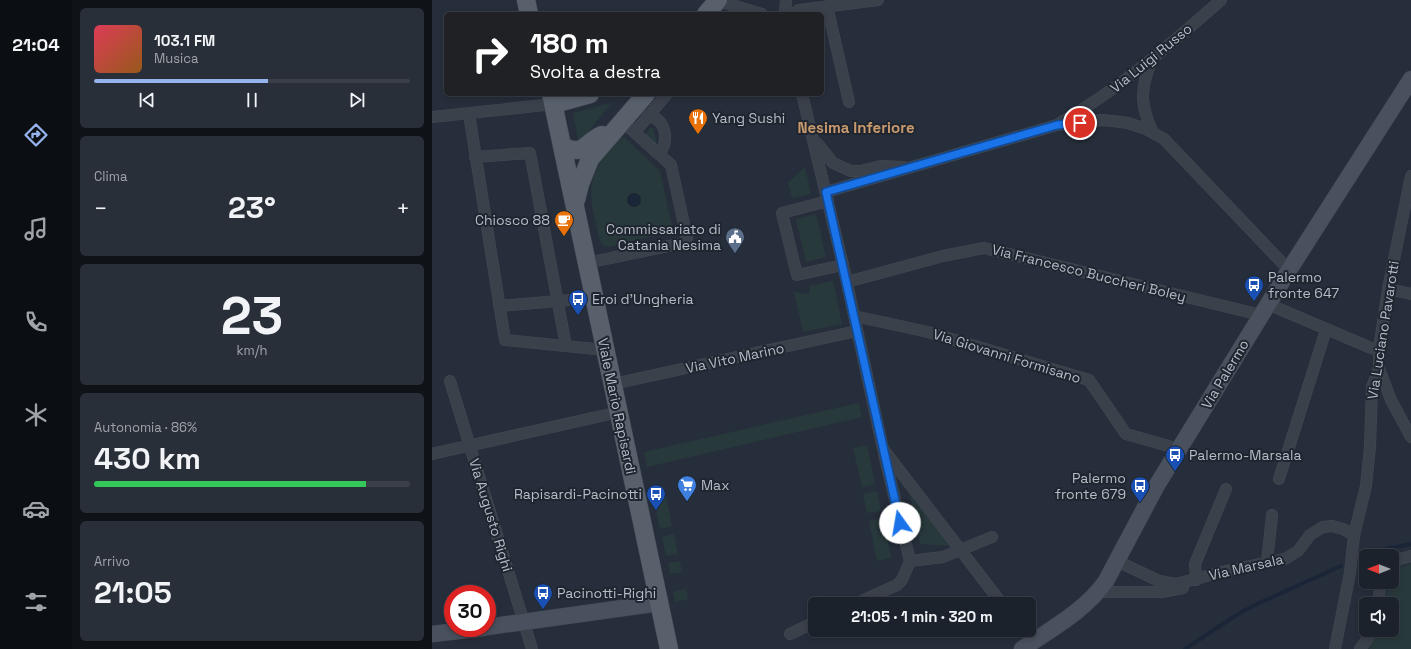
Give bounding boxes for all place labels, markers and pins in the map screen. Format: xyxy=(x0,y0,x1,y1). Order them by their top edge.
pin xyxy=(1063,106,1097,140)
restaurant icon: Yang Sushi xyxy=(687,107,709,135)
place label: Yang Sushi xyxy=(712,109,785,127)
cafe icon: Chiosco 88 xyxy=(553,209,575,237)
place label: Chiosco 88 xyxy=(475,211,550,229)
place label: Commissariato di Catania Nesima xyxy=(606,220,721,254)
public building icon: Commissariato di Catania Nesima xyxy=(724,226,746,254)
place label: Palermo fronte 647 xyxy=(1268,268,1339,302)
bus stop icon: Palermo fronte 647 xyxy=(1243,274,1265,302)
bus stop icon: Eroi d'Ungheria xyxy=(567,288,589,316)
place label: Eroi d'Ungheria xyxy=(592,290,694,308)
bus stop icon: Palermo-Marsala xyxy=(1164,444,1186,472)
place label: Palermo-Marsala xyxy=(1189,446,1302,464)
place label: Palermo fronte 679 xyxy=(1055,469,1126,503)
supermarket icon: Max xyxy=(676,474,698,502)
bus stop icon: Palermo fronte 679 xyxy=(1129,475,1151,503)
place label: Max xyxy=(701,476,729,494)
bus stop icon: Rapisardi-Pacinotti xyxy=(645,483,667,511)
place label: Rapisardi-Pacinotti xyxy=(514,485,642,503)
bus stop icon: Pacinotti-Righi xyxy=(532,582,554,610)
place label: Pacinotti-Righi xyxy=(557,584,656,602)

